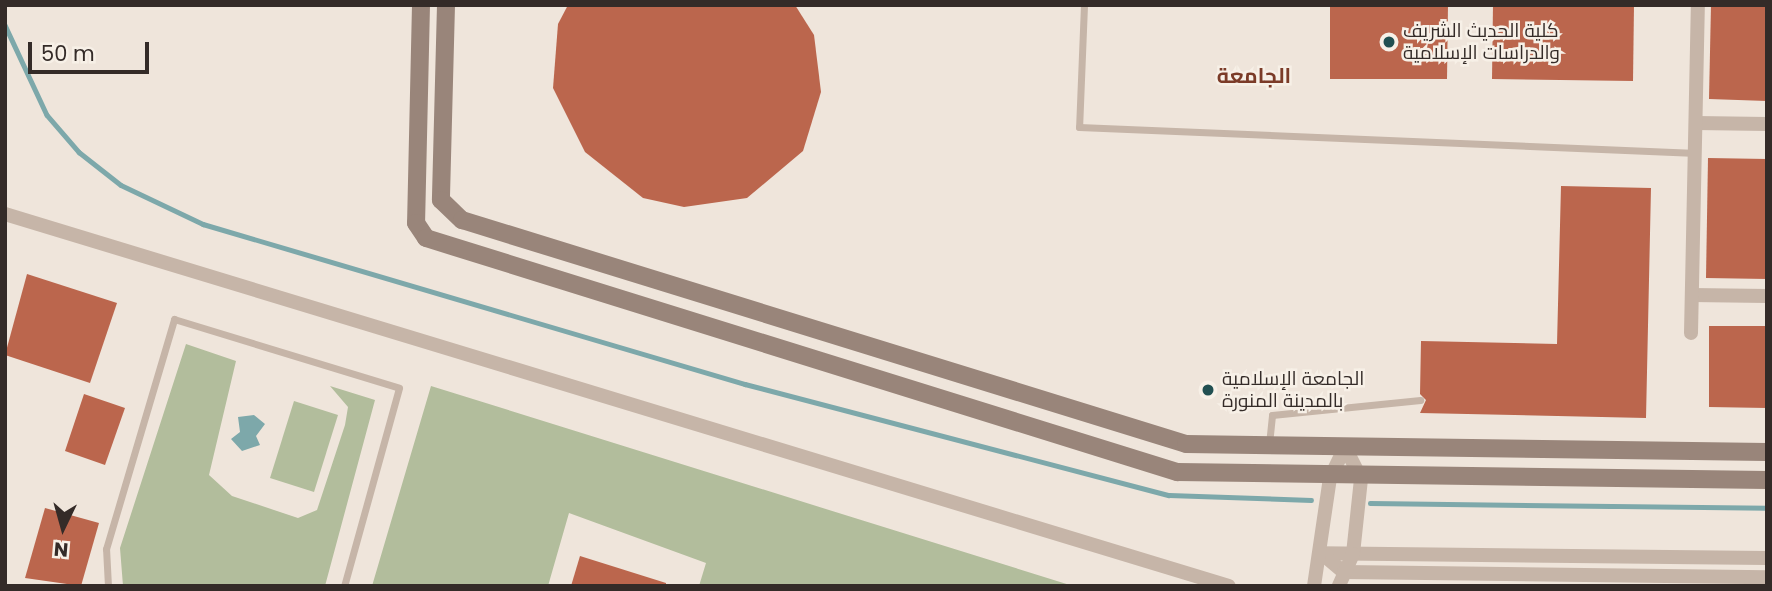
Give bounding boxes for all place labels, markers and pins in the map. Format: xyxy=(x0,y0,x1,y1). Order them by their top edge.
place label: كلية الحديث الشريف والدراسات الإسلامية xyxy=(1403,20,1560,64)
marker: كلية الحديث الشريف والدراسات الإسلامية xyxy=(1381,34,1397,50)
place label: الجامعة الإسلامية بالمدينة المنورة xyxy=(1222,368,1364,412)
marker: الجامعة الإسلامية بالمدينة المنورة xyxy=(1200,382,1216,398)

